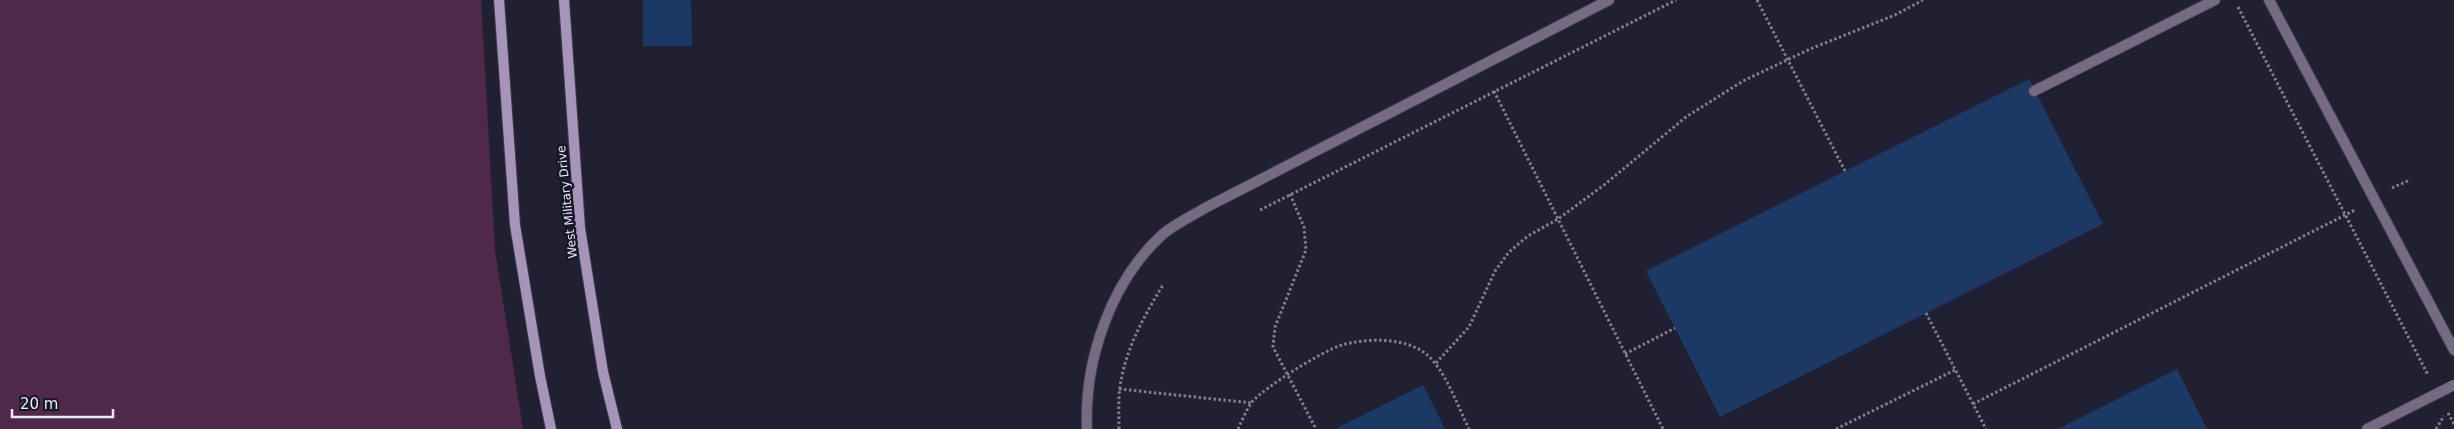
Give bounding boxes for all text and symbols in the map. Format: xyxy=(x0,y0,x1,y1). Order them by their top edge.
street label: West Military Drive xyxy=(554,145,580,259)
scale bar xyxy=(12,386,114,418)
text: 20 m xyxy=(20,395,58,413)

